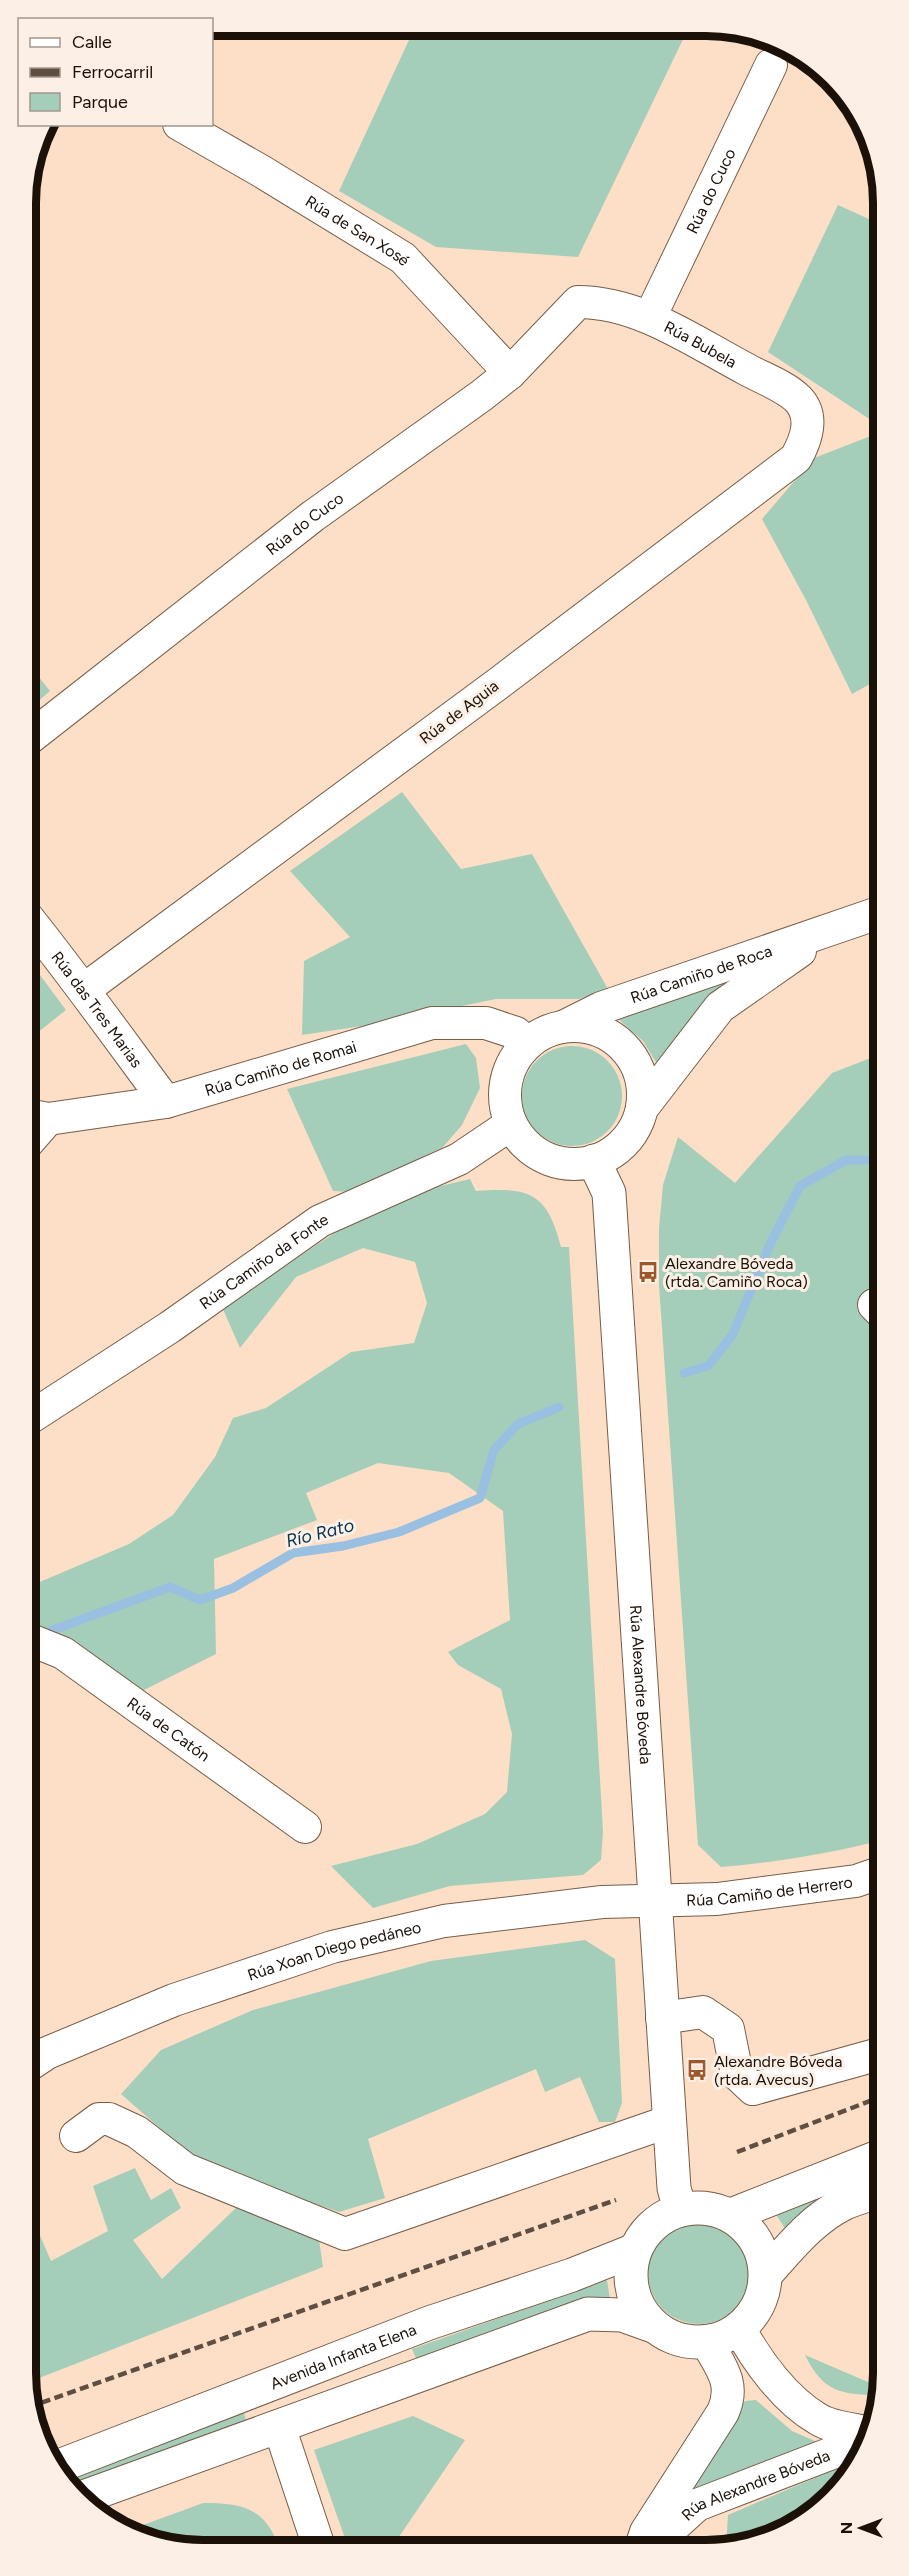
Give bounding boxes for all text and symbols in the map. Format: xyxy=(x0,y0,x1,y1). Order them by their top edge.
legend xyxy=(18,18,213,126)
text: Calle xyxy=(72,31,112,53)
text: Ferrocarril xyxy=(72,61,153,83)
text: Parque xyxy=(72,91,128,113)
street label: Rúa do Cuco xyxy=(682,145,739,236)
street label: Rúa de San Xosé xyxy=(302,191,415,269)
street label: Rúa Bubela xyxy=(661,317,740,372)
street label: Rúa do Cuco xyxy=(262,488,347,559)
street label: Rúa de Aguia xyxy=(416,676,502,748)
street label: Rúa Camiño de Roca xyxy=(628,941,774,1007)
street label: Rúa das Tres Marias xyxy=(48,947,147,1071)
street label: Rúa Camiño de Romai xyxy=(202,1037,359,1099)
street label: Rúa Camiño da Fonte xyxy=(196,1209,331,1313)
place label: Alexandre Bóveda (rtda. Camiño Roca) xyxy=(665,1254,808,1291)
bus stop icon: Alexandre Bóveda (rtda. Camiño Roca) xyxy=(636,1260,660,1284)
water label: Río Rato xyxy=(284,1514,356,1552)
street label: Rúa Alexandre Bóveda xyxy=(626,1604,656,1765)
street label: Rúa de Catón xyxy=(124,1693,214,1765)
street label: Rúa Camiño de Herrero xyxy=(686,1872,854,1909)
street label: Rúa Xoan Diego pedáneo xyxy=(245,1917,423,1984)
place label: Alexandre Bóveda (rtda. Avecus) xyxy=(714,2052,842,2089)
bus stop icon: Alexandre Bóveda (rtda. Avecus) xyxy=(685,2058,709,2082)
street label: Avenida Infanta Elena xyxy=(267,2319,419,2393)
street label: Rúa Alexandre Bóveda xyxy=(677,2445,832,2524)
north arrow xyxy=(831,2498,891,2558)
text: N xyxy=(837,2522,856,2534)

